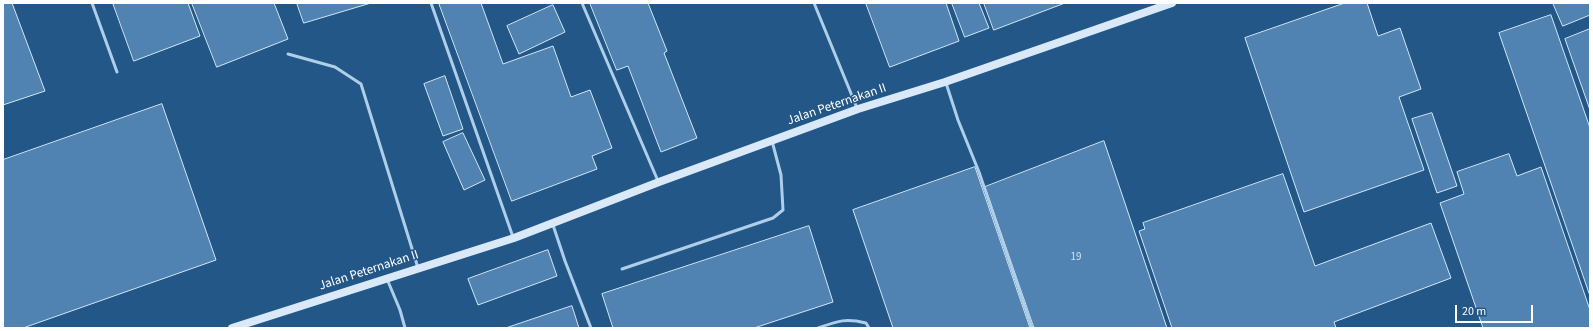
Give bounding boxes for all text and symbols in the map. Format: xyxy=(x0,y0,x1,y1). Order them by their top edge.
street label: Jalan Peternakan II xyxy=(785,81,889,129)
street label: Jalan Peternakan II xyxy=(317,248,421,294)
house number: 19 xyxy=(1071,251,1081,265)
scale bar xyxy=(1457,297,1535,323)
text: 20 m xyxy=(1462,303,1486,320)

